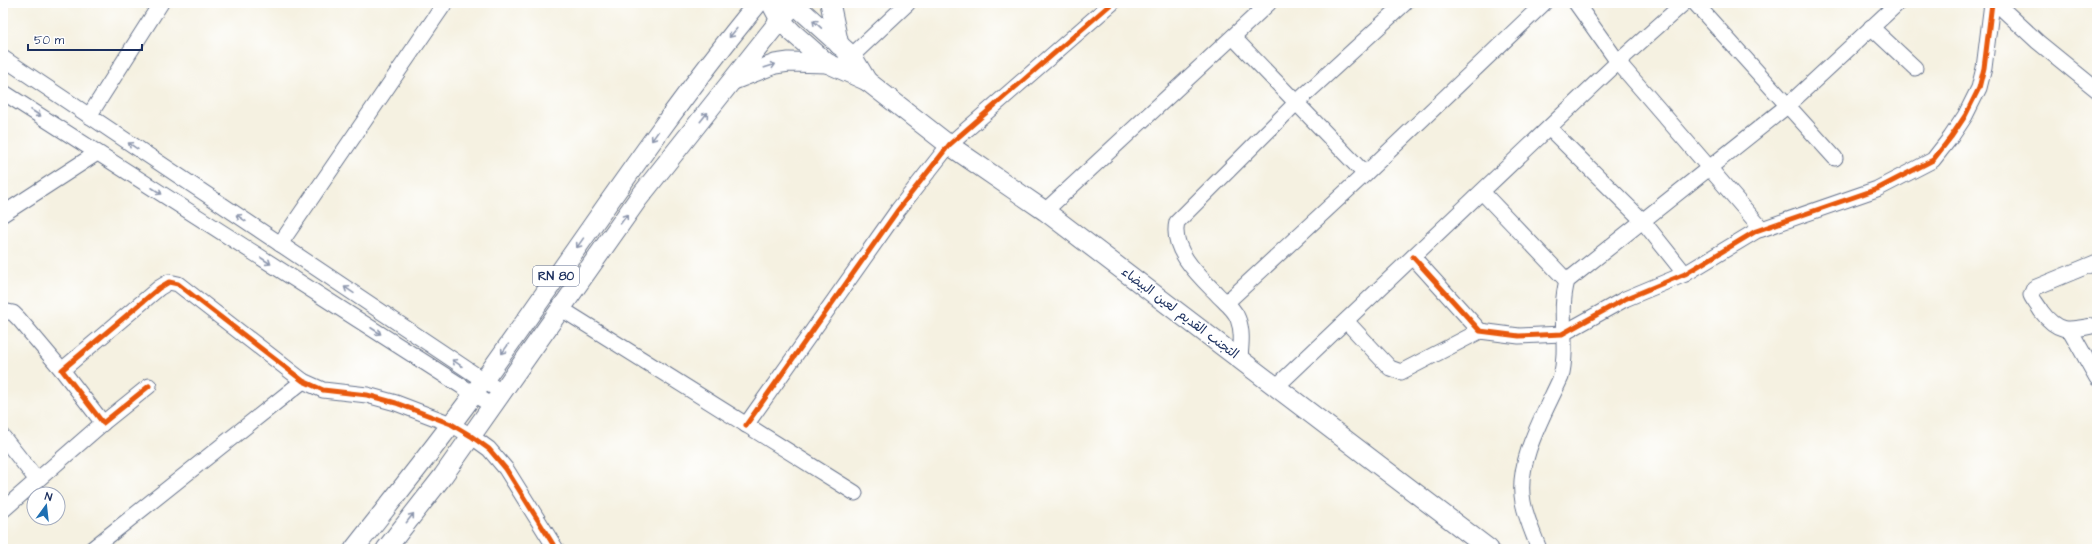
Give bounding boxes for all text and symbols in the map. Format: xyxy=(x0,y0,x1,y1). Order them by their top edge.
one-way arrow xyxy=(812,19,822,29)
scale bar xyxy=(28,26,142,52)
one-way arrow xyxy=(729,28,738,38)
text: 50 m xyxy=(34,32,65,49)
one-way arrow xyxy=(764,62,777,69)
one-way arrow xyxy=(30,109,42,117)
one-way arrow xyxy=(700,111,708,122)
one-way arrow xyxy=(651,131,659,142)
one-way arrow xyxy=(128,142,139,150)
one-way arrow xyxy=(151,187,162,195)
one-way arrow xyxy=(236,214,247,222)
one-way arrow xyxy=(620,214,628,225)
one-way arrow xyxy=(576,237,584,248)
one-way arrow xyxy=(260,257,271,265)
street label: التجنب القديم لعين البيضاء xyxy=(1117,263,1242,364)
road number: RN 80 xyxy=(533,266,579,286)
one-way arrow xyxy=(344,286,355,294)
one-way arrow xyxy=(370,327,381,335)
one-way arrow xyxy=(501,343,509,354)
one-way arrow xyxy=(452,359,463,367)
north arrow xyxy=(26,486,66,526)
text: N xyxy=(43,489,54,505)
one-way arrow xyxy=(405,513,414,524)

